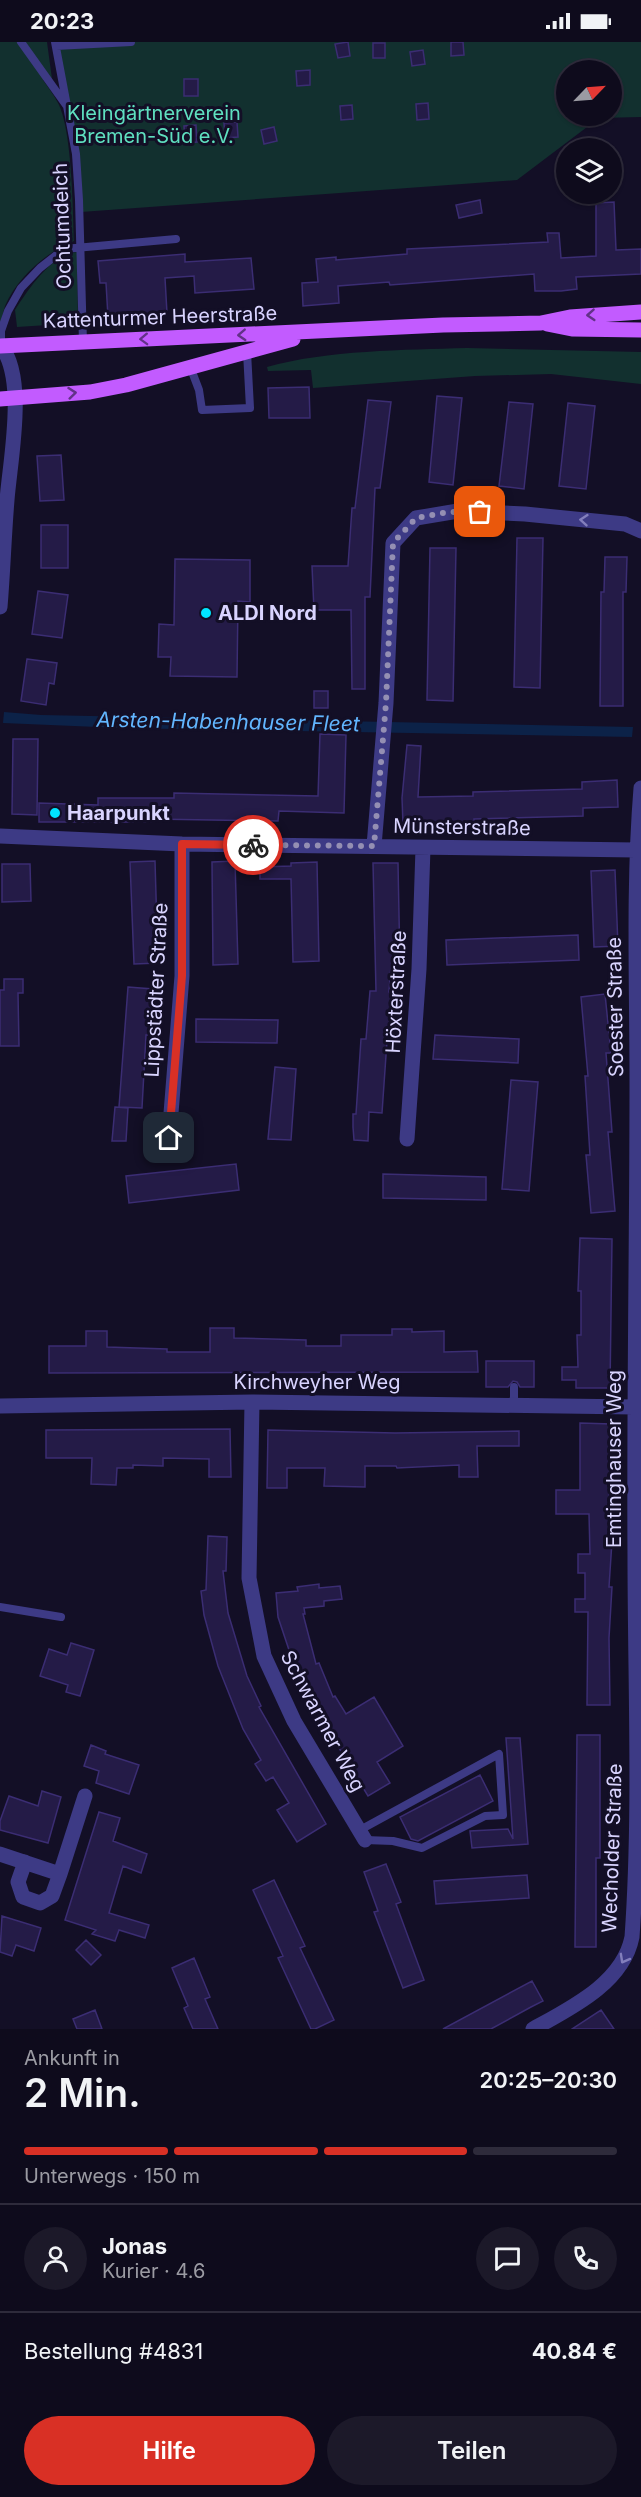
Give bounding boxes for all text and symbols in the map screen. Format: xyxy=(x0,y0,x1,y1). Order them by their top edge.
text: 20:23 xyxy=(30,8,94,34)
north arrow xyxy=(556,60,622,126)
map controls xyxy=(556,60,622,204)
park label: Kleingärtnerverein Bremen-Süd e.V. xyxy=(67,101,241,148)
button: layers xyxy=(556,138,622,204)
street label: Ochtumdeich xyxy=(48,162,76,290)
street label: Kattenturmer Heerstraße xyxy=(42,301,278,333)
one-way arrow xyxy=(586,309,595,322)
one-way arrow xyxy=(237,329,246,342)
one-way arrow xyxy=(139,333,148,346)
one-way arrow xyxy=(68,387,77,400)
pin xyxy=(454,486,505,537)
icon: bag xyxy=(463,495,496,528)
one-way arrow xyxy=(580,514,589,527)
place label: ALDI Nord xyxy=(218,601,317,625)
marker: ALDI Nord xyxy=(199,606,213,620)
water label: Arsten-Habenhauser Fleet xyxy=(95,707,361,736)
place label: Haarpunkt xyxy=(67,801,170,825)
marker: Haarpunkt xyxy=(48,806,62,820)
street label: Münsterstraße xyxy=(393,814,531,840)
courier xyxy=(223,815,283,875)
icon: bike xyxy=(237,829,270,862)
street label: Lippstädter Straße xyxy=(139,902,173,1078)
street label: Höxterstraße xyxy=(381,930,411,1054)
street label: Soester Straße xyxy=(602,937,628,1077)
pin xyxy=(143,1112,194,1163)
icon: home xyxy=(152,1121,185,1154)
street label: Kirchweyher Weg xyxy=(234,1370,400,1394)
street label: Emtinghauser Weg xyxy=(602,1370,626,1548)
street label: Schwarmer Weg xyxy=(276,1646,370,1796)
street label: Wecholder Straße xyxy=(597,1763,627,1933)
one-way arrow xyxy=(620,1953,631,1963)
text: Ankunft in xyxy=(24,2046,120,2070)
text: 20:25–20:30 xyxy=(479,2067,617,2093)
text: 2 Min. xyxy=(24,2069,141,2116)
text: Unterwegs · 150 m xyxy=(24,2164,200,2188)
button: person xyxy=(24,2227,87,2290)
button: chat xyxy=(476,2227,539,2290)
button: phone xyxy=(554,2227,617,2290)
text: Jonas xyxy=(102,2233,167,2259)
text: Kurier · 4.6 xyxy=(102,2259,205,2283)
text: Bestellung #4831 xyxy=(24,2338,203,2364)
text: 40.84 € xyxy=(532,2338,617,2364)
button: Hilfe xyxy=(24,2416,315,2485)
button: Teilen xyxy=(327,2416,617,2485)

